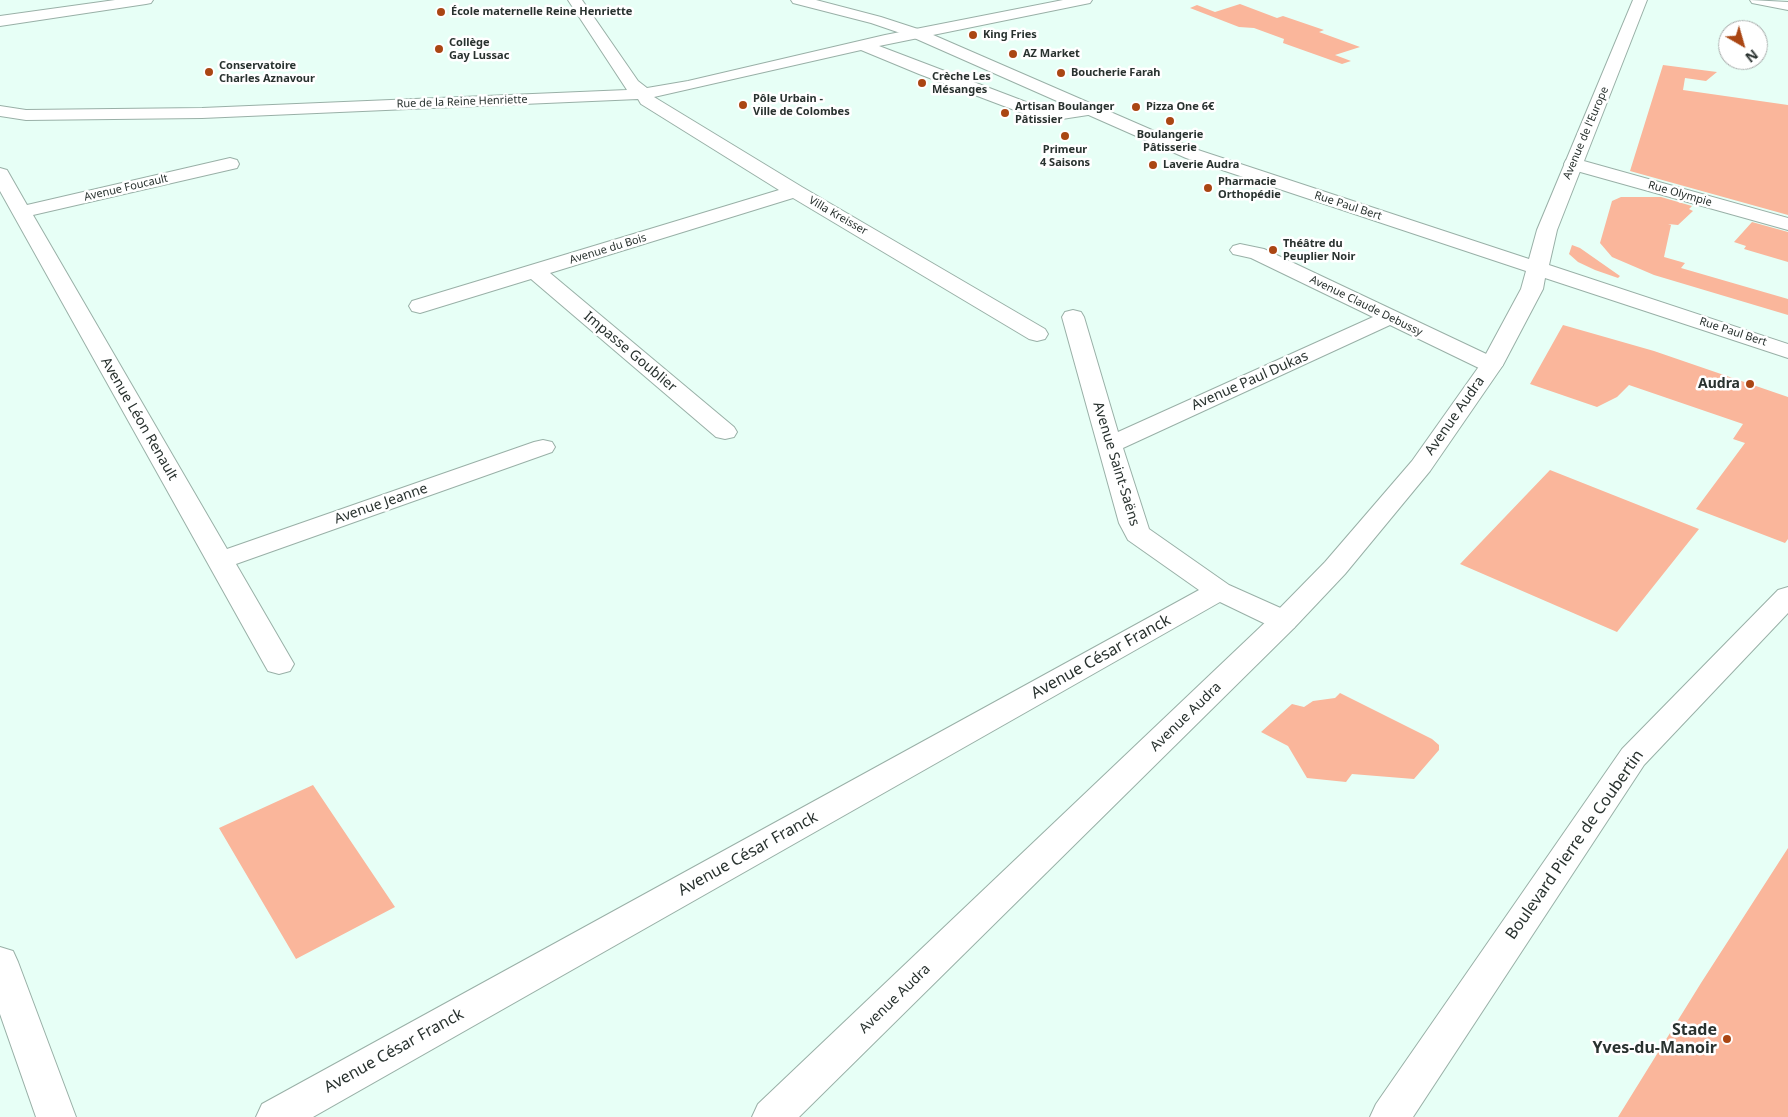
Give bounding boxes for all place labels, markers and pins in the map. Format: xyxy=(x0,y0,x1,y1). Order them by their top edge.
place label: École maternelle Reine Henriette xyxy=(451,5,632,19)
marker: École maternelle Reine Henriette xyxy=(435,6,447,18)
place label: King Fries xyxy=(983,28,1037,42)
marker: King Fries xyxy=(967,29,979,41)
place label: Collège Gay Lussac xyxy=(449,36,509,62)
marker: Collège Gay Lussac xyxy=(433,43,445,55)
place label: AZ Market xyxy=(1023,47,1080,61)
marker: AZ Market xyxy=(1007,48,1019,60)
place label: Conservatoire Charles Aznavour xyxy=(219,59,315,85)
marker: Conservatoire Charles Aznavour xyxy=(203,66,215,78)
place label: Boucherie Farah xyxy=(1071,66,1160,80)
marker: Boucherie Farah xyxy=(1055,67,1067,79)
place label: Crèche Les Mésanges xyxy=(932,70,991,96)
marker: Crèche Les Mésanges xyxy=(916,77,928,89)
place label: Pôle Urbain - Ville de Colombes xyxy=(753,92,850,118)
marker: Pôle Urbain - Ville de Colombes xyxy=(737,99,749,111)
place label: Artisan Boulanger Pâtissier xyxy=(1015,100,1115,126)
place label: Pizza One 6€ xyxy=(1146,100,1214,114)
marker: Pizza One 6€ xyxy=(1130,101,1142,113)
marker: Artisan Boulanger Pâtissier xyxy=(999,107,1011,119)
marker: Boulangerie Pâtisserie xyxy=(1164,115,1176,127)
place label: Boulangerie Pâtisserie xyxy=(1137,128,1203,154)
marker: Primeur 4 Saisons xyxy=(1059,130,1071,142)
place label: Primeur 4 Saisons xyxy=(1040,143,1090,169)
place label: Laverie Audra xyxy=(1163,158,1239,172)
marker: Laverie Audra xyxy=(1147,159,1159,171)
place label: Pharmacie Orthopédie xyxy=(1218,175,1281,201)
marker: Pharmacie Orthopédie xyxy=(1202,182,1214,194)
place label: Théâtre du Peuplier Noir xyxy=(1283,237,1355,263)
marker: Théâtre du Peuplier Noir xyxy=(1267,244,1279,256)
place label: Audra xyxy=(1698,376,1740,392)
marker: Audra xyxy=(1744,378,1756,390)
place label: Stade Yves-du-Manoir xyxy=(1593,1020,1717,1058)
marker: Stade Yves-du-Manoir xyxy=(1721,1033,1733,1045)

